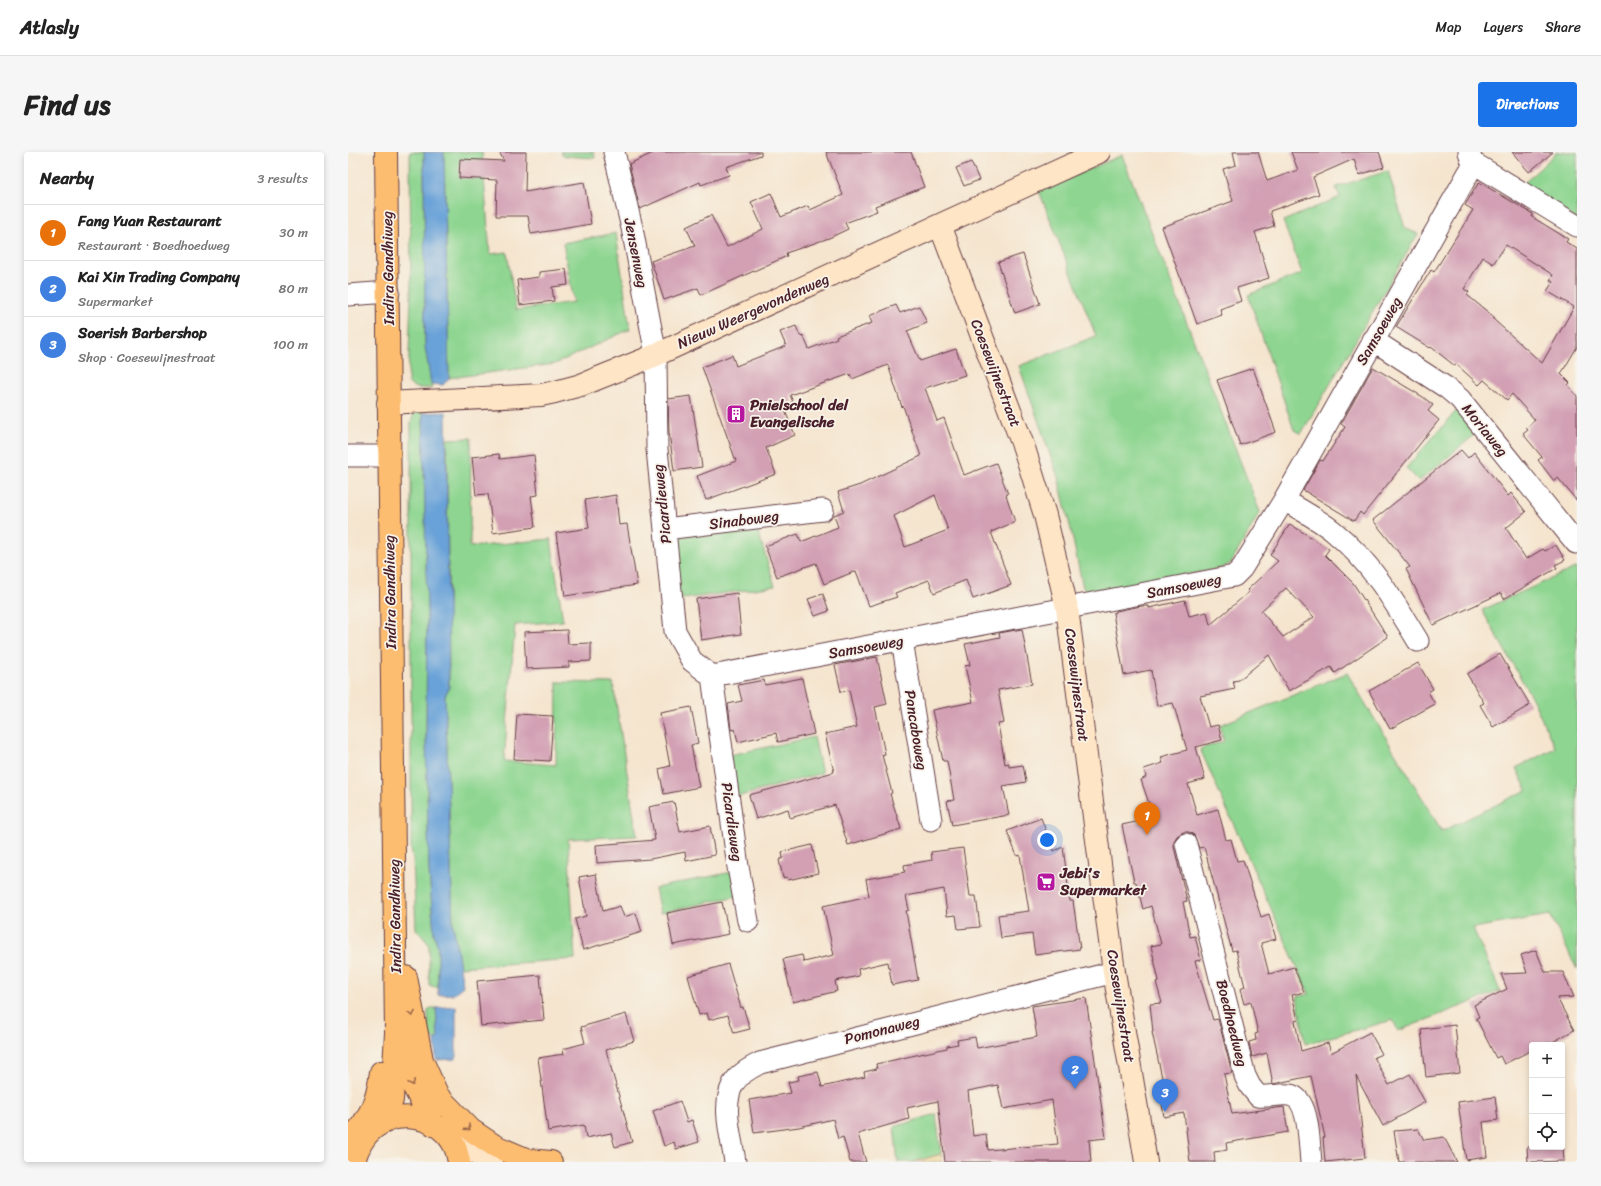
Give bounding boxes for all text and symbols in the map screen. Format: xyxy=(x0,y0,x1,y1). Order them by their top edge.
text: Atlasly xyxy=(20,11,79,44)
text: Map xyxy=(1436,15,1461,40)
text: Layers xyxy=(1483,15,1523,40)
text: Share xyxy=(1545,15,1581,40)
text: Find us xyxy=(24,80,111,129)
button: Directions xyxy=(1478,82,1577,127)
text: Nearby xyxy=(40,163,94,193)
text: 3 results xyxy=(257,167,308,190)
text: Fang Yuan Restaurant xyxy=(78,208,222,234)
street label: Indira Gandhiweg xyxy=(374,210,402,326)
street label: Jensenweg xyxy=(616,215,656,291)
text: 1 xyxy=(50,221,56,244)
text: 30 m xyxy=(279,221,308,244)
text: Restaurant · Boedhoedweg xyxy=(78,234,230,257)
text: Kai Xin Trading Company xyxy=(78,264,240,290)
street label: Nieuw Weergevondenweg xyxy=(673,266,833,356)
text: 2 xyxy=(49,277,57,300)
text: 80 m xyxy=(279,277,308,300)
text: Supermarket xyxy=(78,290,153,313)
street label: Samsoeweg xyxy=(1349,291,1409,370)
street label: Coesewijnestraat xyxy=(963,315,1029,431)
text: Soerish Barbershop xyxy=(78,320,207,346)
text: 3 xyxy=(49,333,57,356)
text: 100 m xyxy=(273,333,308,356)
text: Shop · Coesewijnestraat xyxy=(78,346,216,369)
place label: Pnielschool del Evangelische xyxy=(750,392,849,435)
street label: Moriaweg xyxy=(1455,397,1515,463)
building icon: Pnielschool del Evangelische xyxy=(725,403,747,425)
street label: Picardieweg xyxy=(645,463,679,545)
street label: Sinaboweg xyxy=(708,503,781,537)
street label: Indira Gandhiweg xyxy=(376,534,404,650)
street label: Samsoeweg xyxy=(1144,566,1224,606)
street label: Coesewijnestraat xyxy=(1057,627,1097,744)
street label: Samsoeweg xyxy=(826,628,906,666)
street label: Pancaboweg xyxy=(897,688,935,772)
street label: Picardieweg xyxy=(714,781,750,864)
pin: 1 xyxy=(1134,802,1160,835)
your location xyxy=(1037,830,1057,850)
street label: Indira Gandhiweg xyxy=(381,858,409,974)
place label: Jebi's Supermarket xyxy=(1059,860,1147,903)
supermarket icon: Jebi's Supermarket xyxy=(1035,871,1057,893)
street label: Coesewijnestraat xyxy=(1099,948,1143,1065)
street label: Boedhoedweg xyxy=(1209,977,1256,1070)
street label: Pomonaweg xyxy=(841,1008,923,1052)
one-way arrow xyxy=(408,1011,416,1017)
map controls xyxy=(1529,1042,1565,1150)
button: + xyxy=(1529,1042,1565,1078)
pin: 2 xyxy=(1062,1056,1088,1089)
button: − xyxy=(1529,1078,1565,1114)
one-way arrow xyxy=(407,1079,415,1087)
pin: 3 xyxy=(1152,1079,1178,1112)
button: locate xyxy=(1529,1114,1565,1150)
one-way arrow xyxy=(463,1123,471,1130)

